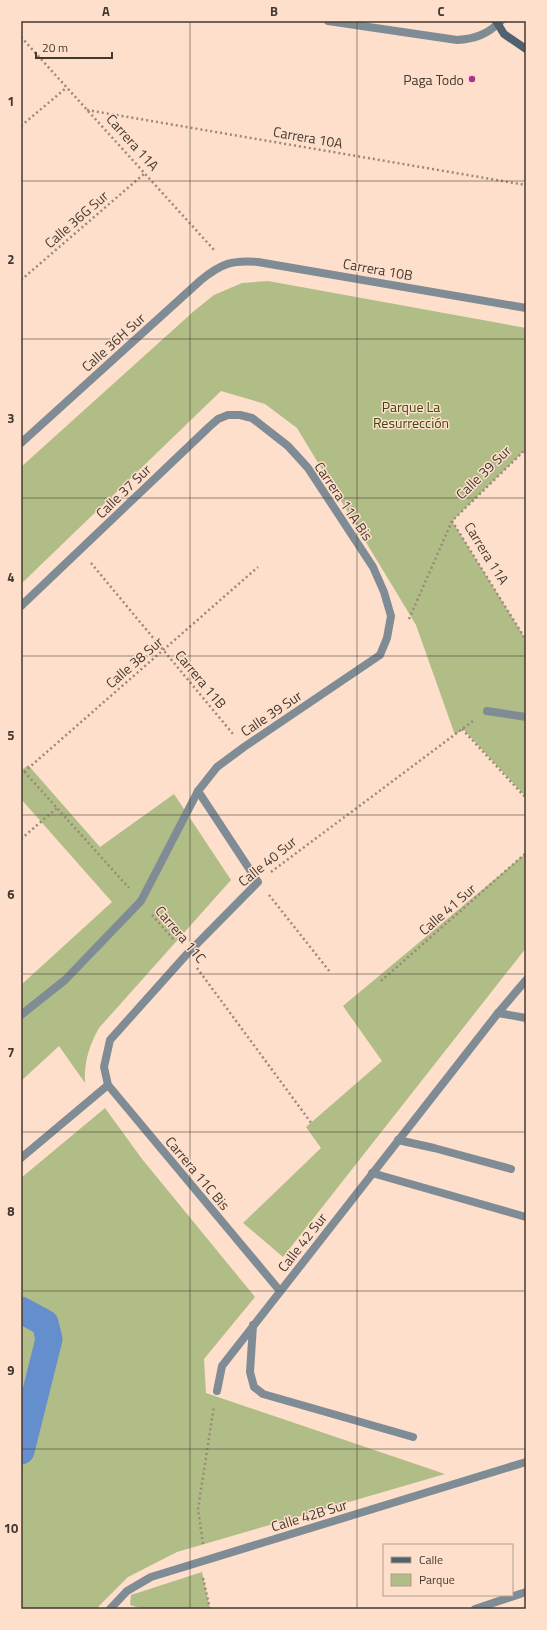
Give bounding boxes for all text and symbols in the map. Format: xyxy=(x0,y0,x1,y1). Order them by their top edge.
text: A xyxy=(102,1,110,21)
text: B xyxy=(270,1,278,21)
text: C xyxy=(437,1,445,21)
scale bar xyxy=(36,34,112,60)
text: 20 m xyxy=(42,38,68,57)
place label: Paga Todo xyxy=(403,69,464,90)
marker: Paga Todo xyxy=(467,74,477,84)
text: 1 xyxy=(7,91,15,111)
street label: Carrera 11A xyxy=(102,109,165,176)
street label: Carrera 10A xyxy=(272,121,345,154)
street label: Calle 36G Sur xyxy=(39,185,113,253)
text: 2 xyxy=(7,249,15,269)
street label: Carrera 10B xyxy=(341,253,415,285)
street label: Calle 36H Sur xyxy=(76,308,150,376)
park label: Parque La Resurrección xyxy=(373,396,449,433)
text: 3 xyxy=(7,408,15,428)
street label: Calle 39 Sur xyxy=(451,440,516,504)
street label: Carrera 11A Bis xyxy=(310,457,378,545)
street label: Calle 37 Sur xyxy=(91,459,156,523)
street label: Carrera 11A xyxy=(459,518,515,589)
text: 4 xyxy=(7,567,15,587)
street label: Calle 38 Sur xyxy=(101,631,167,693)
street label: Carrera 11B xyxy=(170,645,232,713)
street label: Calle 39 Sur xyxy=(236,685,306,741)
text: 5 xyxy=(7,725,15,745)
street label: Calle 40 Sur xyxy=(233,831,301,891)
street label: Calle 41 Sur xyxy=(414,878,480,940)
text: 6 xyxy=(7,884,15,904)
street label: Carrera 11C xyxy=(151,901,212,968)
text: 7 xyxy=(7,1042,15,1062)
street label: Carrera 11C Bis xyxy=(161,1131,235,1215)
text: 8 xyxy=(7,1201,15,1221)
street label: Calle 42 Sur xyxy=(272,1208,332,1276)
text: 9 xyxy=(7,1360,15,1380)
street label: Calle 42B Sur xyxy=(268,1493,350,1537)
text: 10 xyxy=(4,1518,18,1538)
legend xyxy=(383,1544,513,1596)
text: Calle xyxy=(419,1550,443,1569)
text: Parque xyxy=(419,1570,455,1589)

